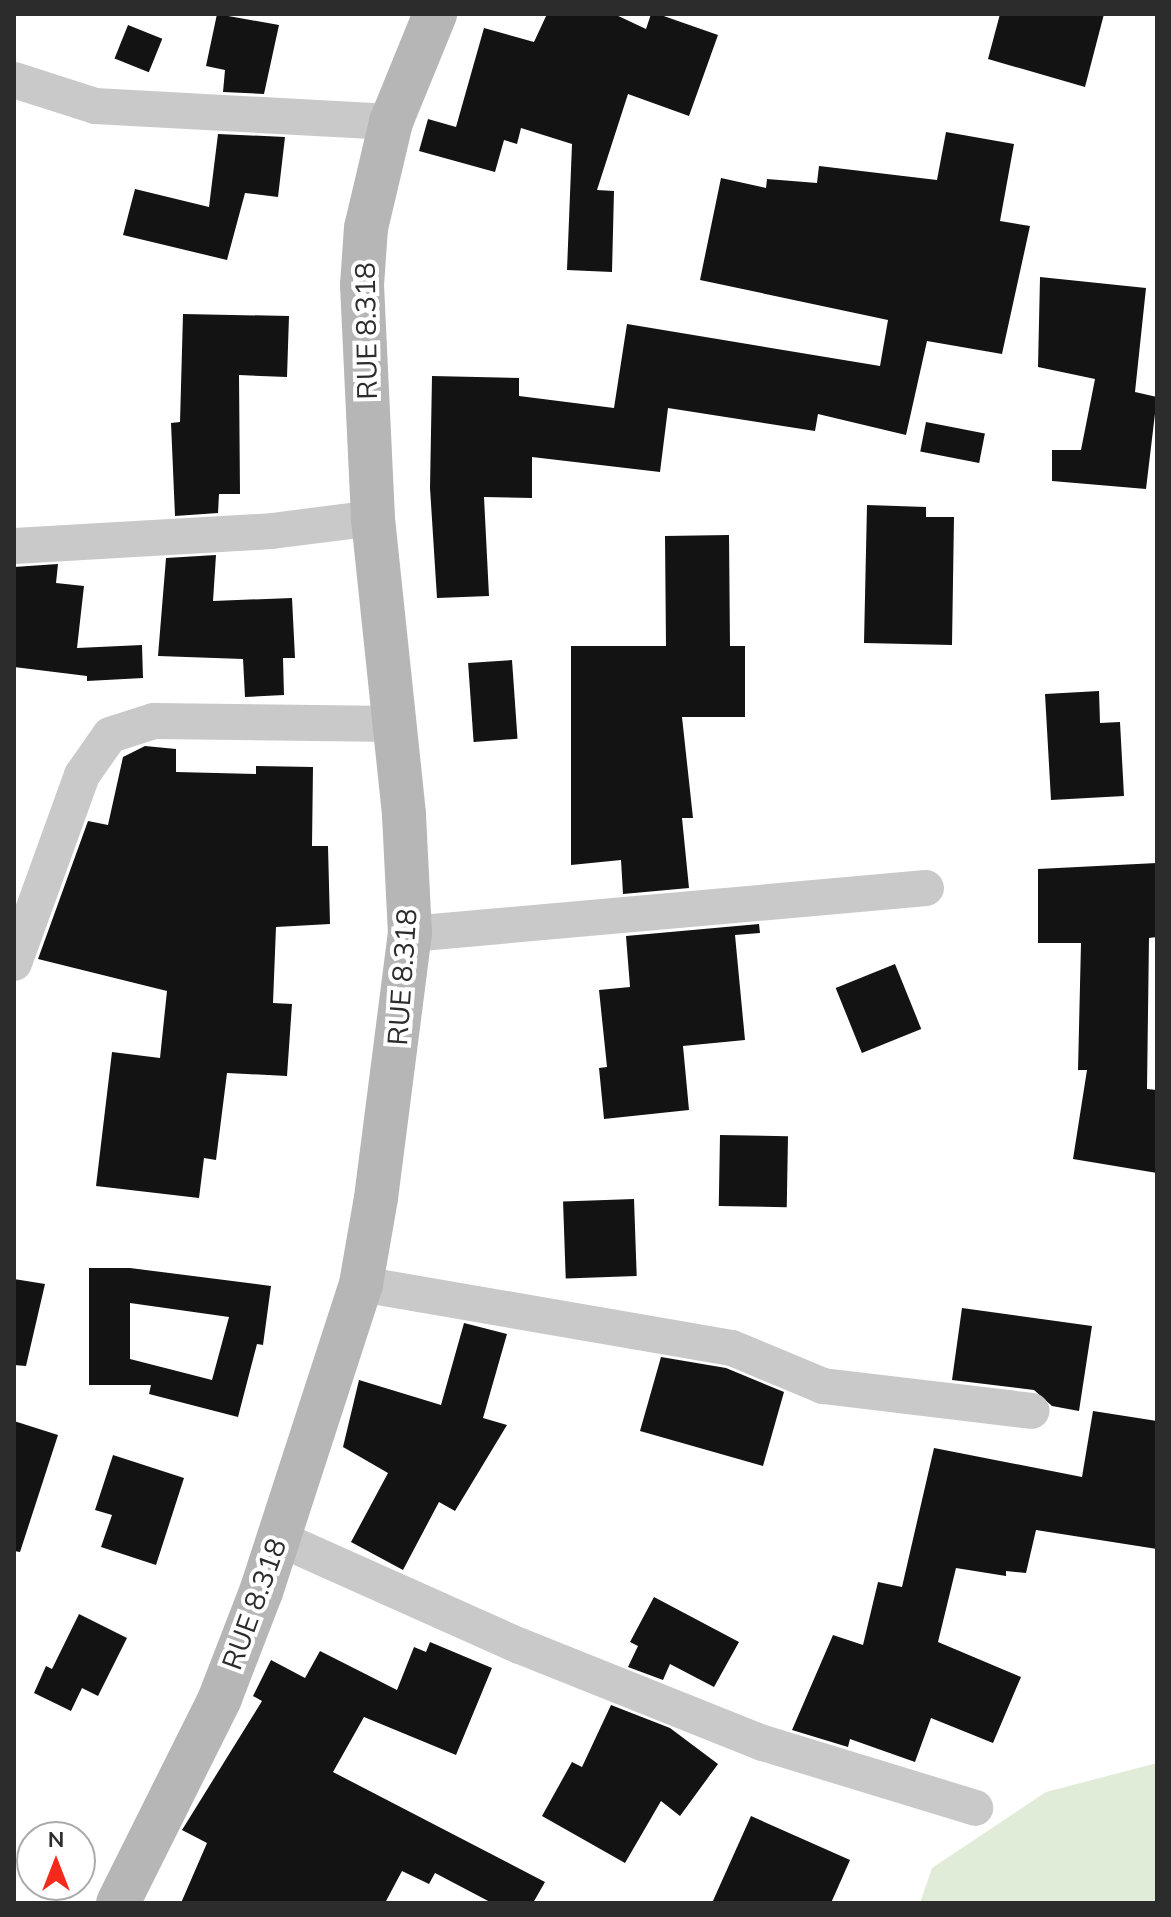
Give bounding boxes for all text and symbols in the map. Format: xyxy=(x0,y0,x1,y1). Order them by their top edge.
street label: RUE 8.318 xyxy=(348,262,384,400)
street label: RUE 8.318 xyxy=(380,907,424,1047)
street label: RUE 8.318 xyxy=(215,1534,293,1674)
north arrow xyxy=(16,1821,96,1901)
text: N xyxy=(48,1825,64,1853)

